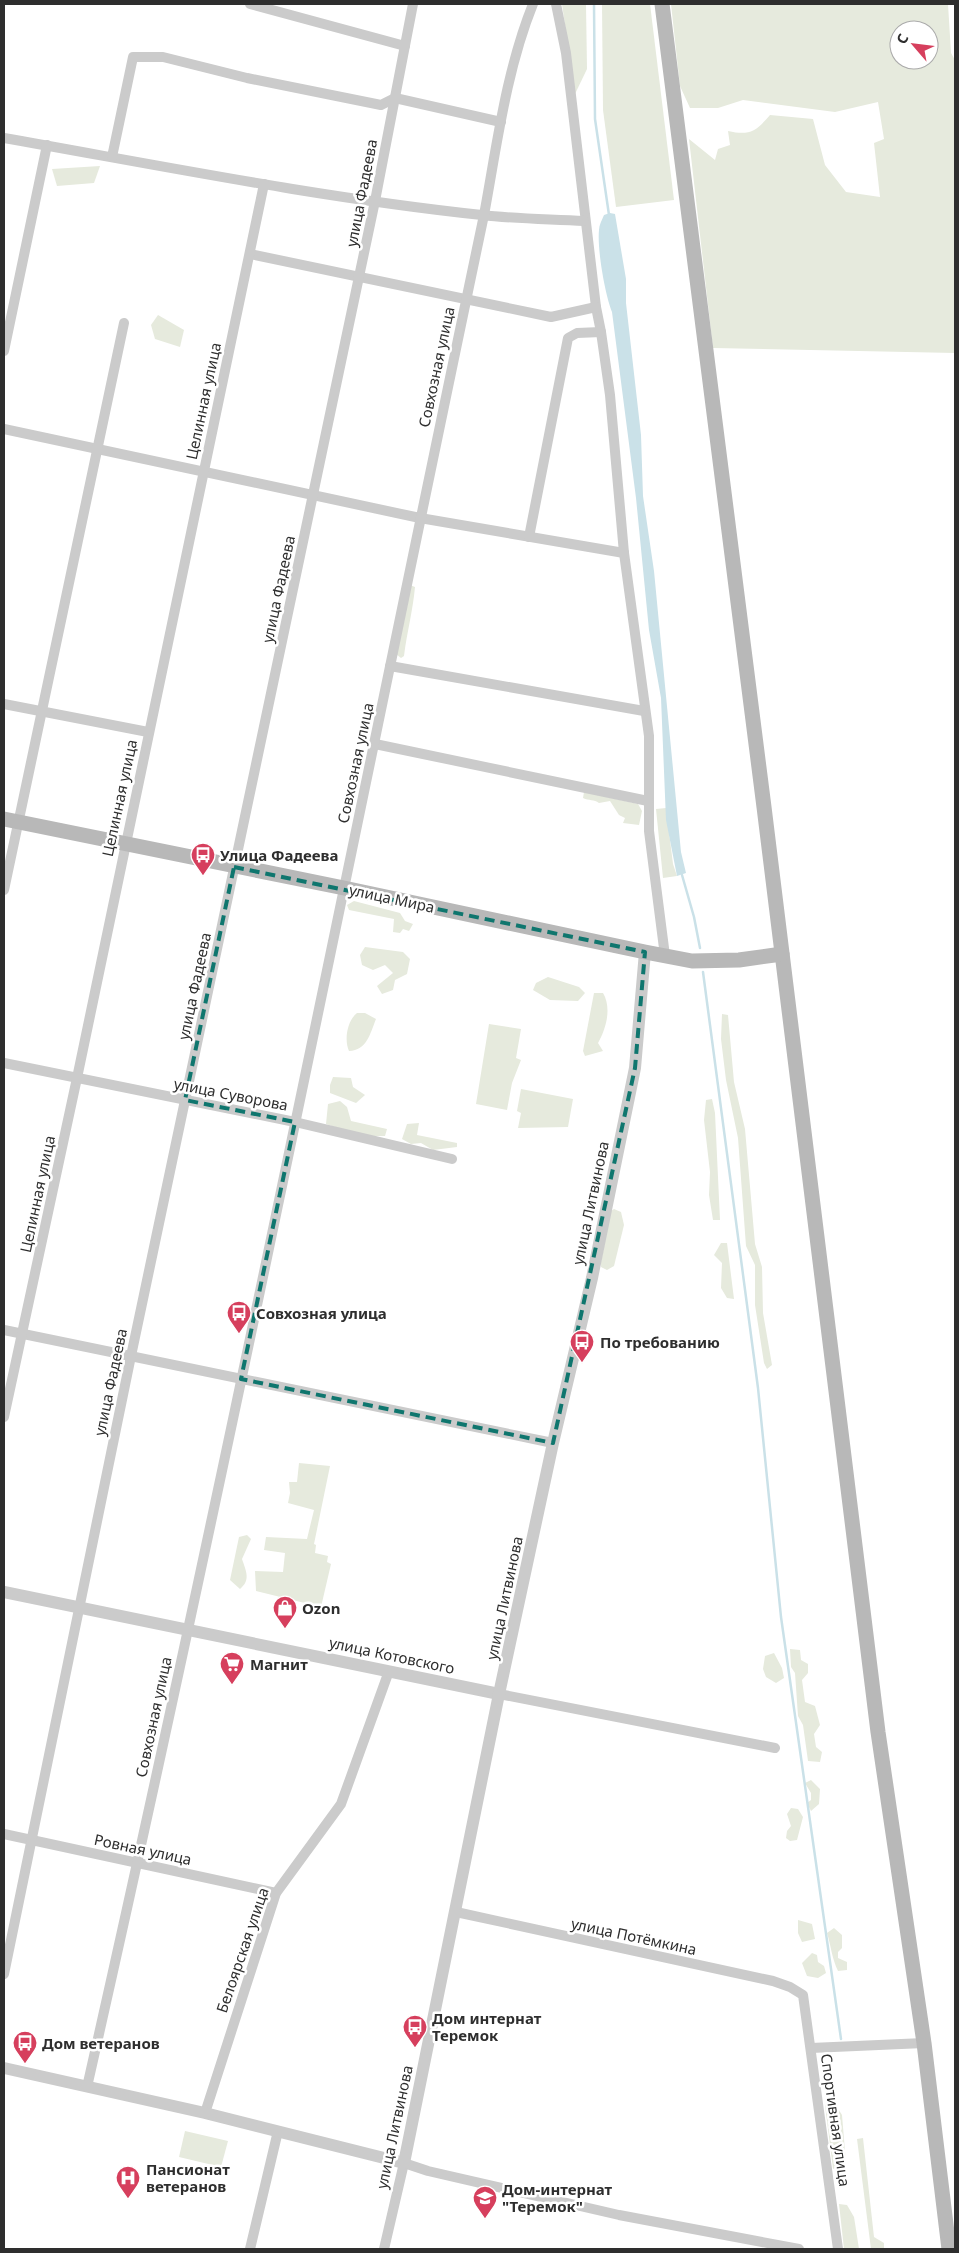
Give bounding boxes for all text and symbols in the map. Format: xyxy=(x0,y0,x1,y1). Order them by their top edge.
north arrow xyxy=(889,20,939,70)
text: С xyxy=(892,30,913,47)
street label: улица Фадеева xyxy=(341,137,381,249)
street label: Совхозная улица xyxy=(413,305,459,429)
street label: Целинная улица xyxy=(181,341,225,461)
street label: улица Фадеева xyxy=(257,533,299,645)
street label: Совхозная улица xyxy=(332,701,378,825)
street label: Целинная улица xyxy=(97,738,141,858)
bus stop icon: Улица Фадеева xyxy=(190,842,216,876)
place label: Улица Фадеева xyxy=(220,845,338,865)
street label: улица Мира xyxy=(347,879,437,917)
street label: улица Фадеева xyxy=(173,930,215,1042)
street label: улица Суворова xyxy=(172,1073,290,1115)
street label: Целинная улица xyxy=(15,1134,59,1254)
street label: улица Литвинова xyxy=(567,1139,613,1267)
bus stop icon: Совхозная улица xyxy=(226,1300,252,1334)
place label: Совхозная улица xyxy=(256,1303,387,1323)
street label: улица Фадеева xyxy=(89,1326,131,1438)
bus stop icon: По требованию xyxy=(569,1329,595,1363)
place label: По требованию xyxy=(600,1332,720,1352)
street label: улица Литвинова xyxy=(481,1534,527,1662)
shop icon: Ozon xyxy=(272,1595,298,1629)
place label: Ozon xyxy=(302,1598,340,1618)
street label: улица Котовского xyxy=(327,1632,457,1678)
supermarket icon: Магнит xyxy=(219,1651,245,1685)
place label: Магнит xyxy=(250,1654,308,1674)
street label: Совхозная улица xyxy=(130,1655,176,1779)
street label: Ровная улица xyxy=(93,1829,193,1869)
street label: Белоярская улица xyxy=(211,1885,273,2015)
street label: улица Потёмкина xyxy=(570,1913,698,1959)
place label: Дом интернат Теремок xyxy=(432,2008,542,2045)
bus stop icon: Дом интернат Теремок xyxy=(402,2014,428,2048)
bus stop icon: Дом ветеранов xyxy=(12,2030,38,2064)
place label: Дом ветеранов xyxy=(42,2033,160,2053)
street label: Спортивная улица xyxy=(817,2052,855,2188)
street label: улица Литвинова xyxy=(371,2063,417,2191)
place label: Пансионат ветеранов xyxy=(146,2159,230,2196)
hospital icon: Пансионат ветеранов xyxy=(115,2165,141,2199)
place label: Дом-интернат "Теремок" xyxy=(502,2179,613,2216)
school or university icon: Дом-интернат "Теремок" xyxy=(472,2185,498,2219)

